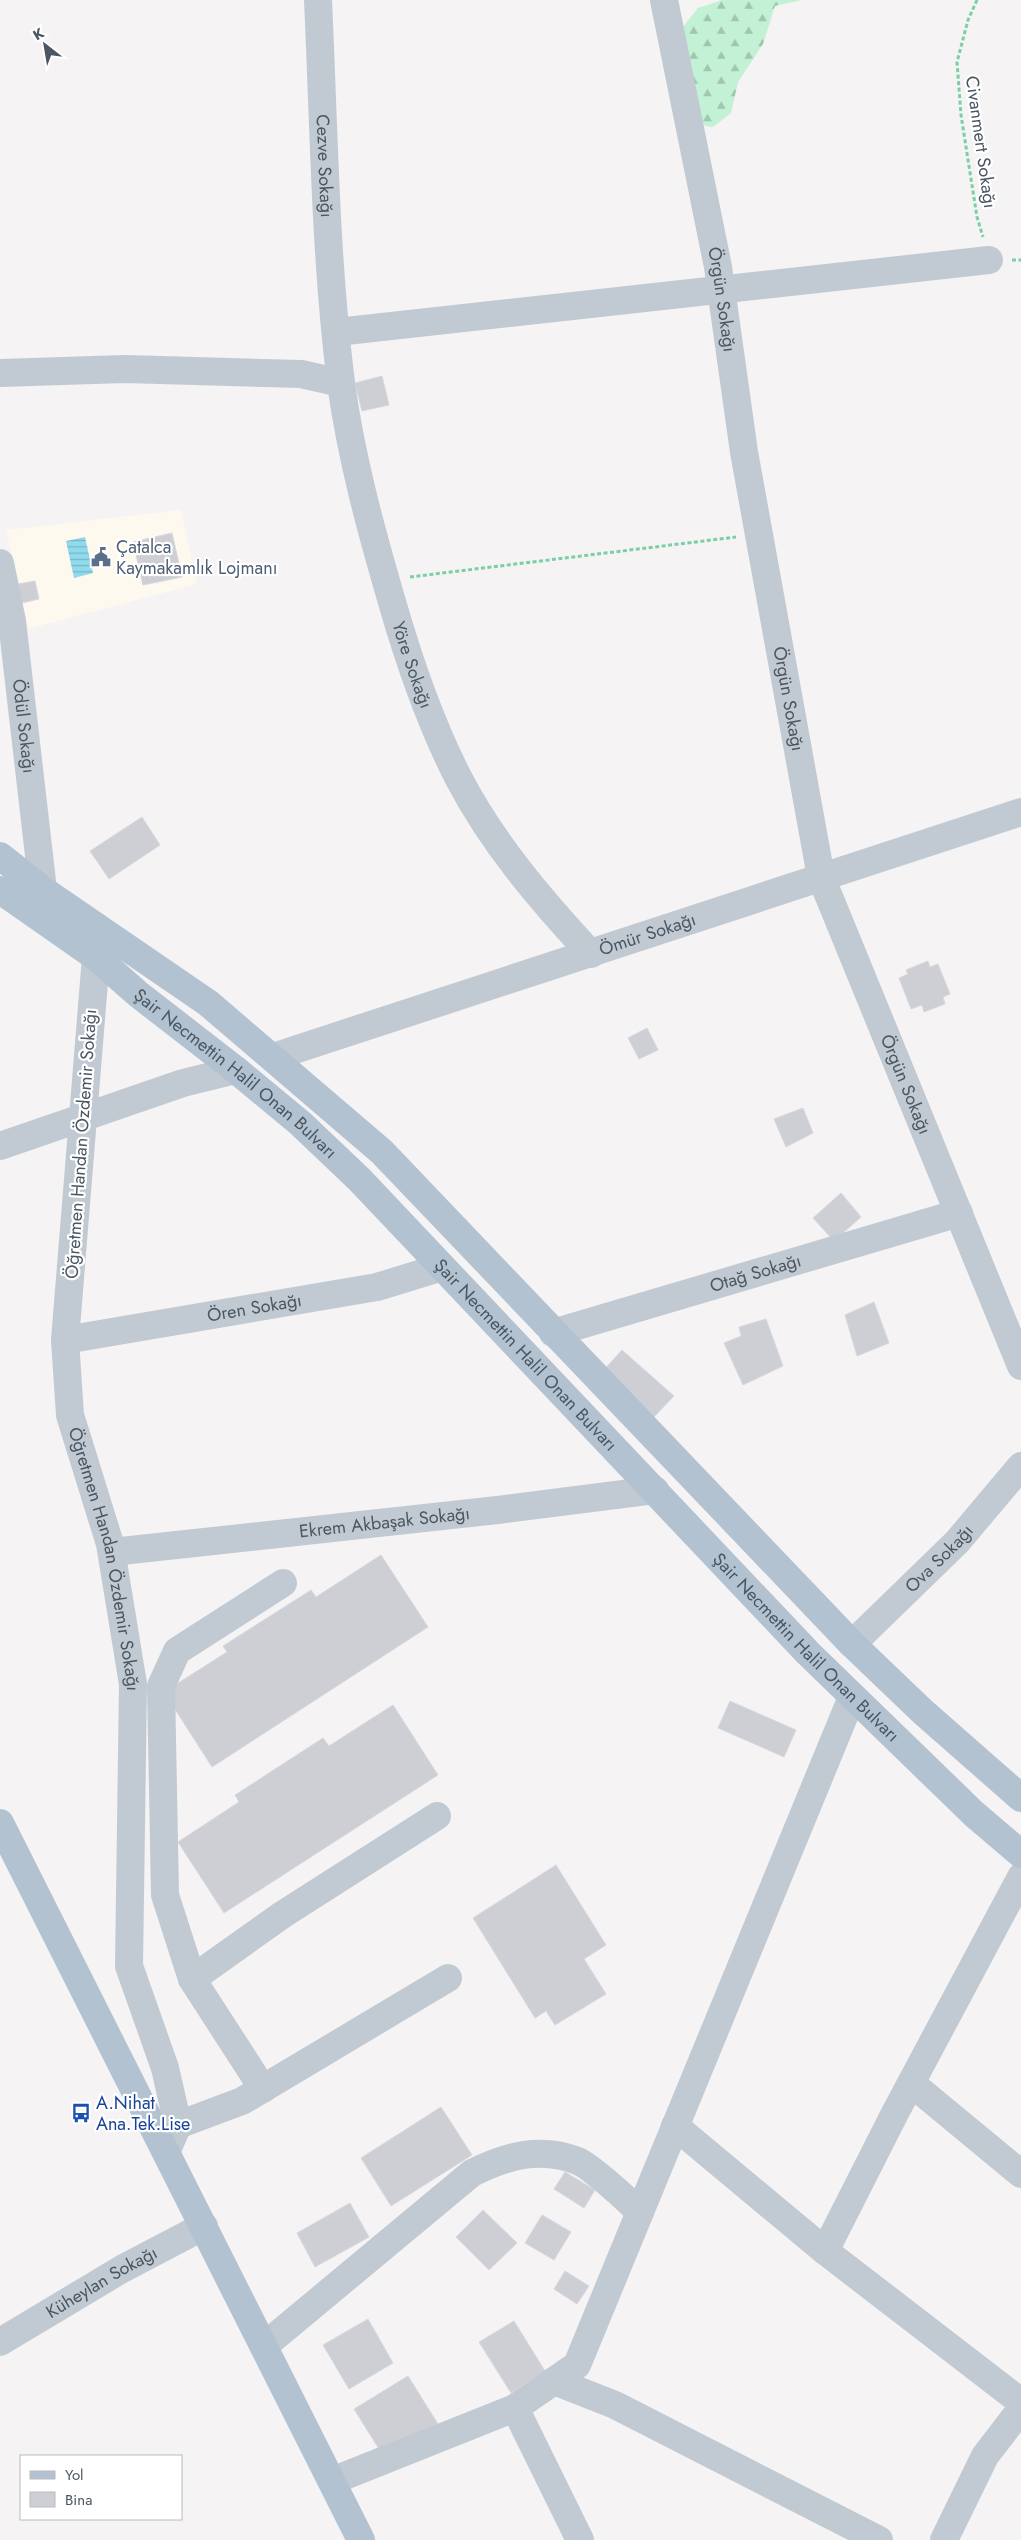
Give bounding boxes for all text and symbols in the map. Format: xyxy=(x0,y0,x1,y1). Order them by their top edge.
north arrow xyxy=(20,20,70,70)
text: K xyxy=(29,23,48,45)
street label: Civanmert Sokağı xyxy=(959,74,1003,210)
street label: Cezve Sokağı xyxy=(310,114,340,218)
street label: Örgün Sokağı xyxy=(701,244,743,354)
place label: Çatalca Kaymakamlık Lojmanı xyxy=(116,534,277,581)
public building icon: Çatalca Kaymakamlık Lojmanı xyxy=(90,546,112,568)
street label: Yöre Sokağı xyxy=(385,618,439,712)
street label: Örgün Sokağı xyxy=(766,644,811,753)
street label: Ödül Sokağı xyxy=(6,678,42,775)
street label: Ömür Sokağı xyxy=(596,906,699,962)
street label: Şair Necmettin Halil Onan Bulvarı xyxy=(128,982,343,1165)
street label: Öğretmen Handan Özdemir Sokağı xyxy=(59,1008,103,1280)
street label: Örgün Sokağı xyxy=(874,1030,938,1138)
street label: Otağ Sokağı xyxy=(707,1247,804,1299)
street label: Şair Necmettin Halil Onan Bulvarı xyxy=(428,1253,623,1457)
street label: Ören Sokağı xyxy=(205,1287,304,1329)
street label: Öğretmen Handan Özdemir Sokağı xyxy=(62,1424,146,1691)
street label: Ekrem Akbaşak Sokağı xyxy=(298,1500,471,1545)
street label: Ova Sokağı xyxy=(899,1519,979,1599)
street label: Şair Necmettin Halil Onan Bulvarı xyxy=(707,1547,905,1748)
place label: A.Nihat Ana.Tek.Lise xyxy=(96,2090,190,2137)
bus stop icon: A.Nihat Ana.Tek.Lise xyxy=(70,2102,92,2124)
street label: Küheylan Sokağı xyxy=(41,2240,162,2325)
legend xyxy=(20,2455,182,2520)
text: Yol xyxy=(65,2464,84,2486)
text: Bina xyxy=(65,2489,92,2511)

